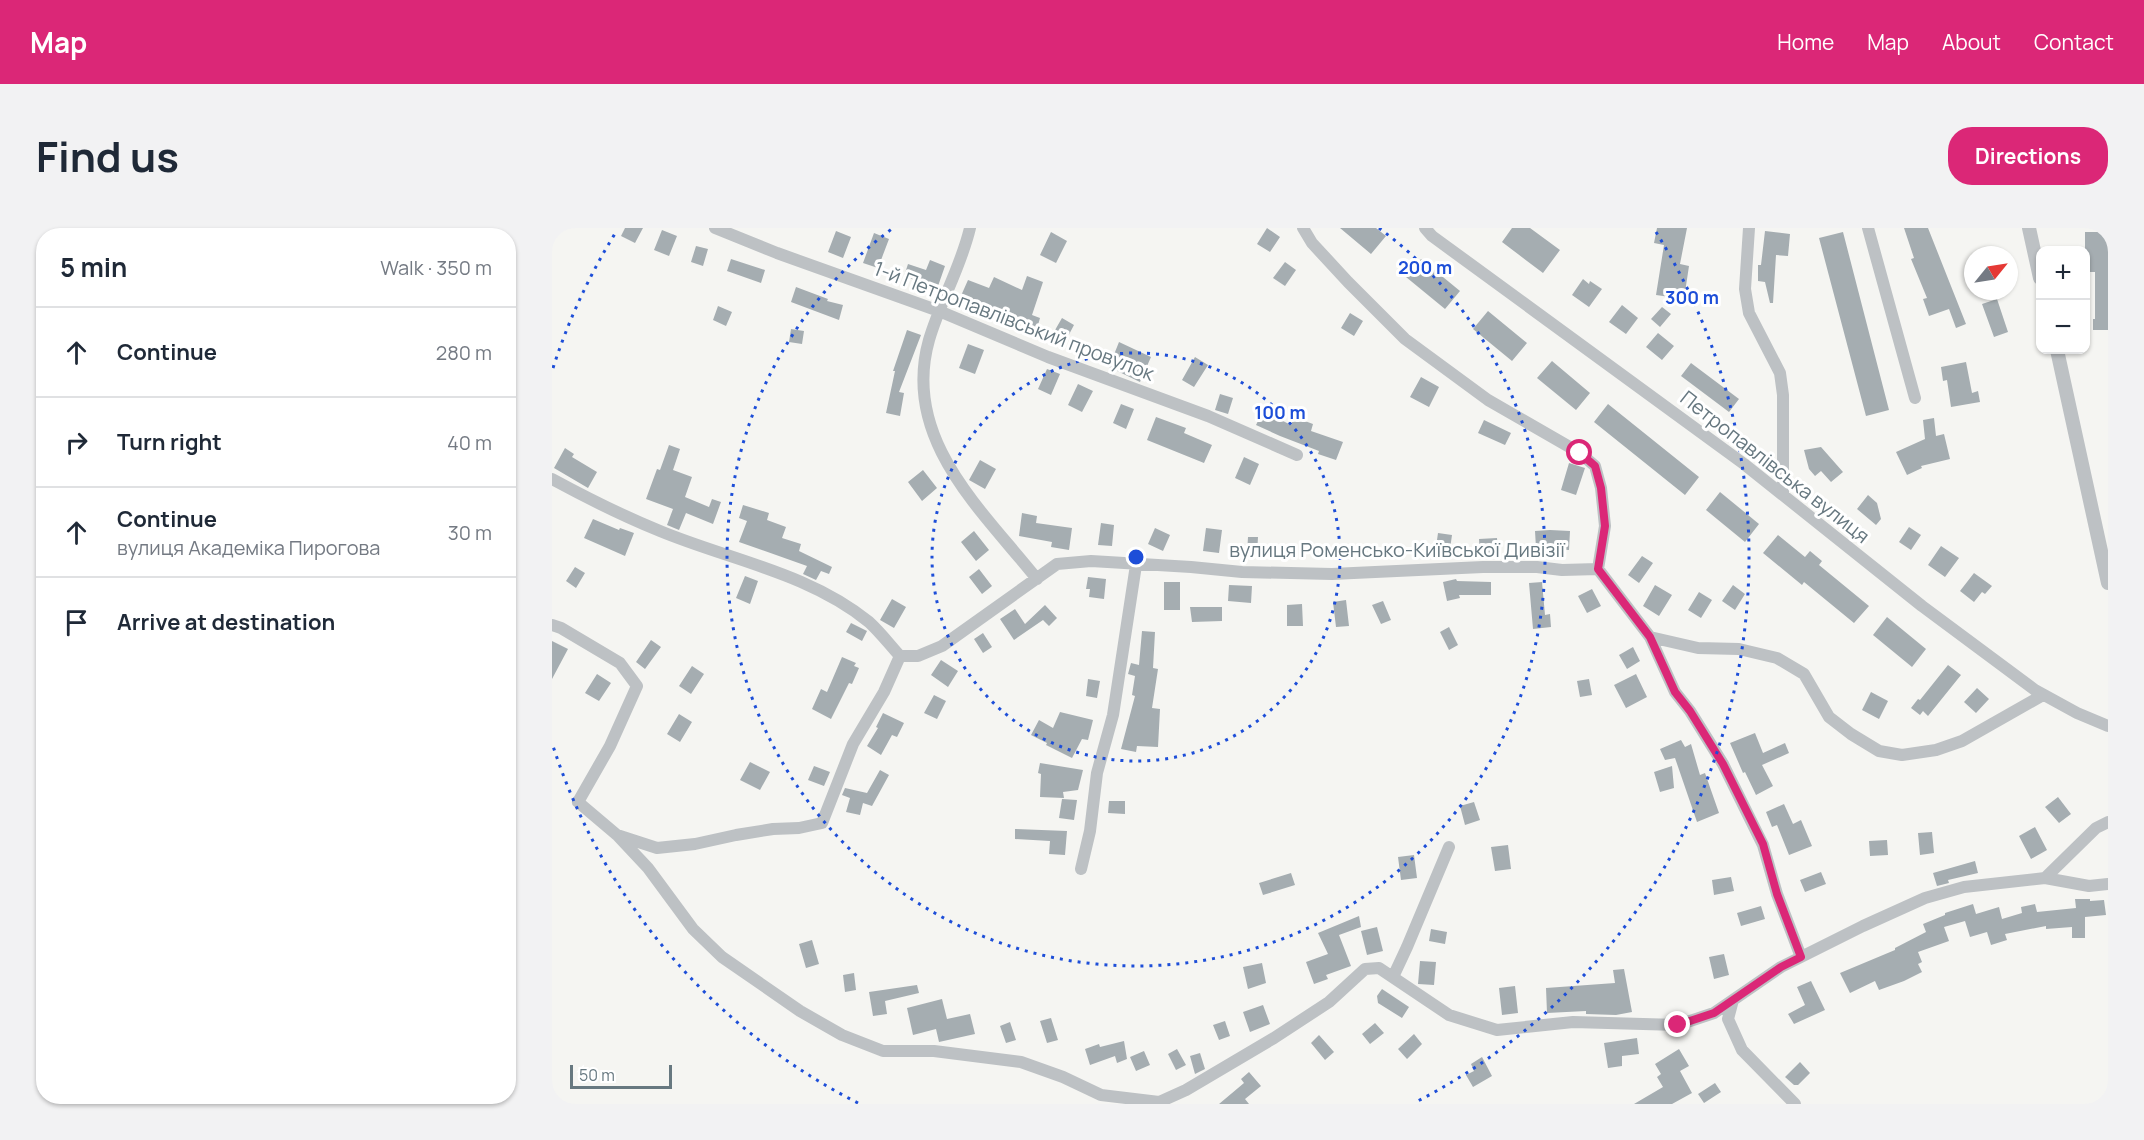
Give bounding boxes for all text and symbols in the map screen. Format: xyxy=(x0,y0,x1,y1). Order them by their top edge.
text: Map xyxy=(30,23,87,61)
text: Home xyxy=(1777,28,1834,56)
text: Map xyxy=(1867,28,1909,56)
text: About xyxy=(1942,28,2001,56)
text: Contact xyxy=(2034,28,2114,56)
text: Find us xyxy=(36,127,179,185)
button: Directions xyxy=(1948,127,2108,185)
north arrow xyxy=(1964,246,2018,300)
map controls xyxy=(2036,246,2090,354)
button: + xyxy=(2036,246,2090,300)
text: 5 min xyxy=(60,249,127,285)
text: Walk · 350 m xyxy=(380,254,492,281)
street label: 1-й Петропавлівський провулок xyxy=(870,254,1159,387)
text: 200 m xyxy=(1398,255,1452,279)
text: 300 m xyxy=(1665,285,1719,309)
button: − xyxy=(2036,300,2090,354)
icon: ahead xyxy=(60,336,93,369)
text: Continue xyxy=(117,337,217,367)
text: 280 m xyxy=(436,339,492,366)
street label: Петропавлівська вулиця xyxy=(1675,384,1876,549)
text: 100 m xyxy=(1254,400,1306,424)
icon: right xyxy=(60,426,93,459)
text: Turn right xyxy=(117,427,222,457)
text: 40 m xyxy=(447,429,492,456)
route start xyxy=(1566,439,1592,465)
text: Continue xyxy=(117,504,217,534)
icon: ahead xyxy=(60,516,93,549)
text: 30 m xyxy=(448,519,492,546)
text: вулиця Академіка Пирогова xyxy=(117,534,380,561)
street label: вулиця Роменсько-Київської Дивізії xyxy=(1229,536,1566,563)
centre of rings xyxy=(1126,547,1146,567)
icon: arrive xyxy=(60,606,93,639)
text: Arrive at destination xyxy=(117,607,335,637)
route end xyxy=(1664,1011,1690,1037)
scale bar xyxy=(570,1062,672,1090)
text: 50 m xyxy=(579,1064,615,1086)

